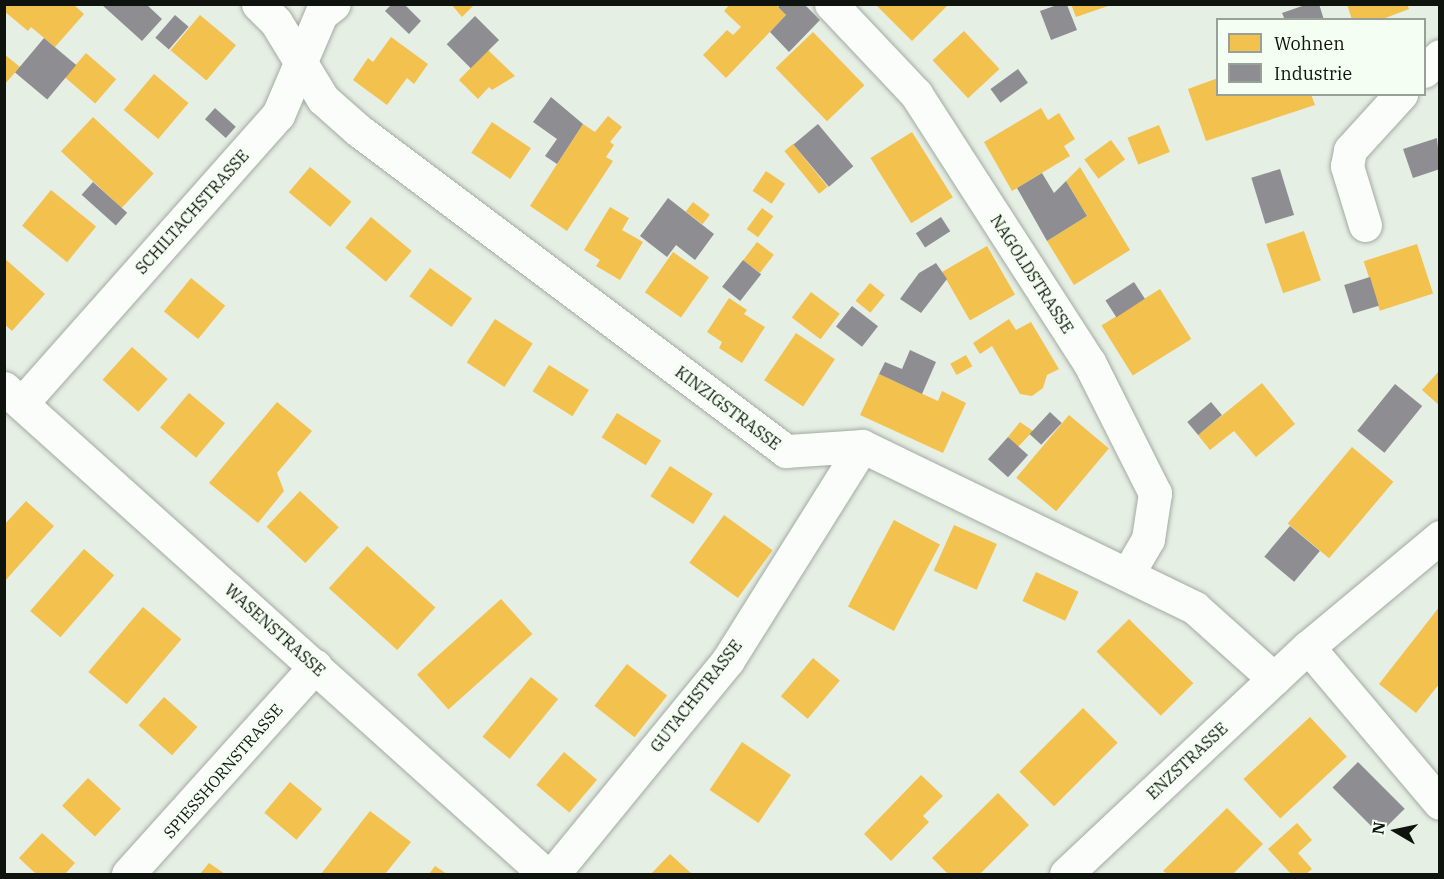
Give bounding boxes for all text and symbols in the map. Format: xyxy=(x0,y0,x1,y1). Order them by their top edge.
legend xyxy=(1216,18,1426,96)
text: Wohnen xyxy=(1274,32,1345,55)
text: Industrie xyxy=(1274,62,1352,85)
street label: SCHILTACHSTRASSE xyxy=(131,146,253,278)
street label: NAGOLDSTRASSE xyxy=(987,211,1077,337)
street label: KINZIGSTRASSE xyxy=(671,362,785,454)
street label: WASENSTRASSE xyxy=(221,580,329,680)
street label: GUTACHSTRASSE xyxy=(646,636,746,756)
street label: SPIESSHORNSTRASSE xyxy=(159,700,287,842)
street label: ENZSTRASSE xyxy=(1143,719,1231,803)
north arrow xyxy=(1366,801,1426,861)
text: N xyxy=(1367,820,1389,836)

